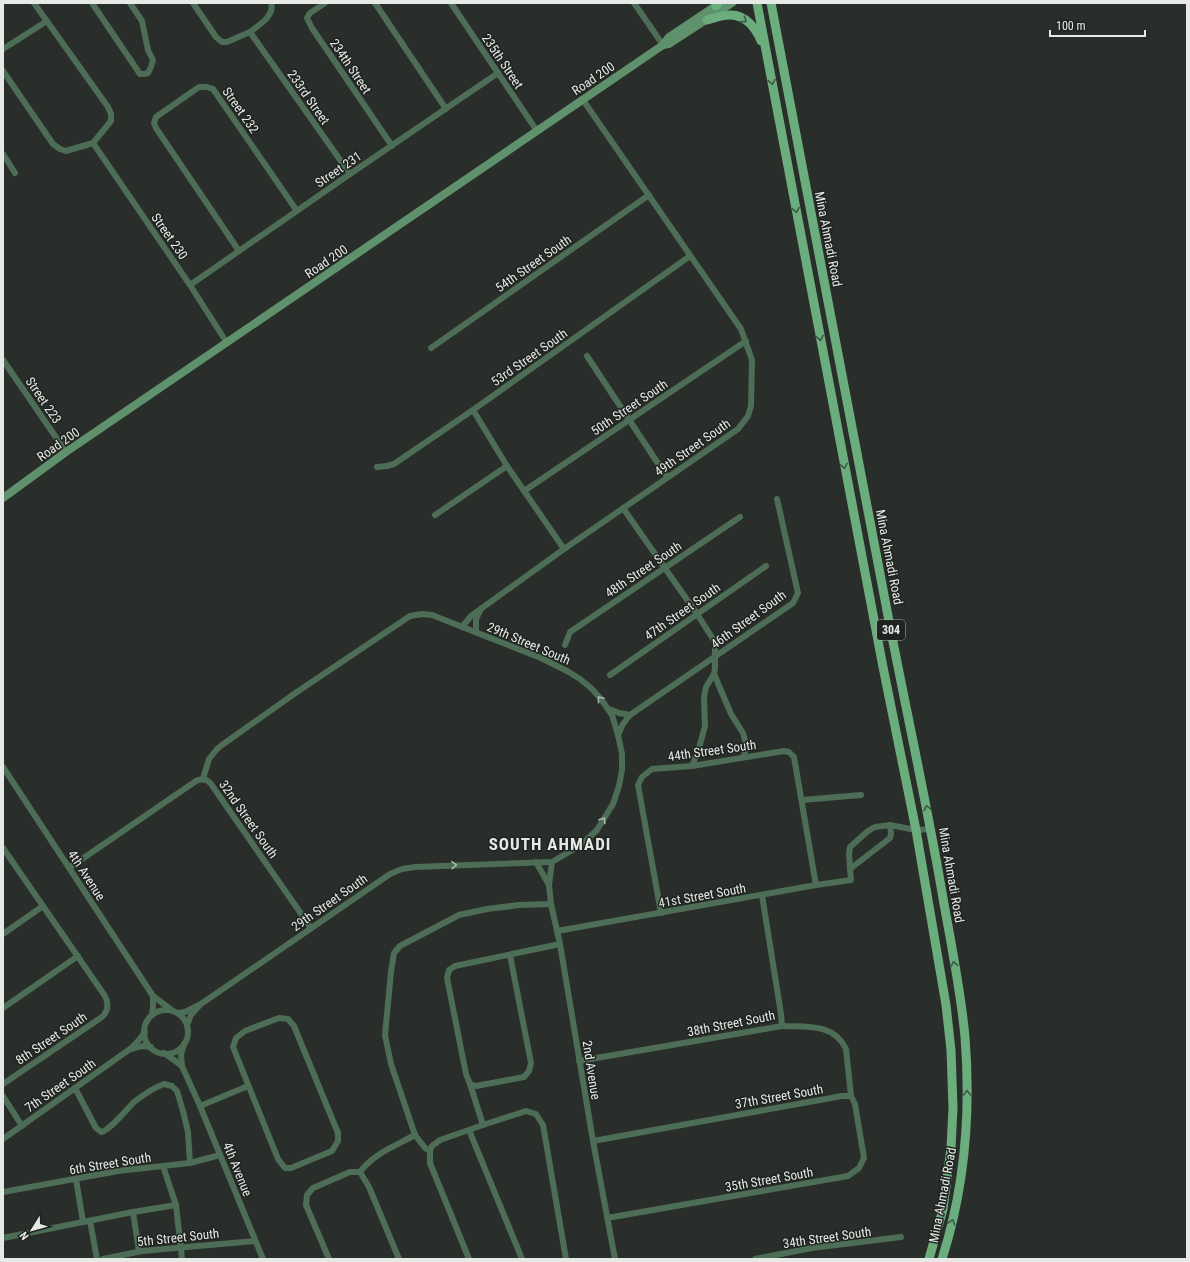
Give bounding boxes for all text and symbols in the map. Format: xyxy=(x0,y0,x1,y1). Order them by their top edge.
scale bar xyxy=(1050,12,1145,38)
one-way arrow xyxy=(740,15,747,22)
text: 100 m xyxy=(1056,19,1086,33)
street label: 235th Street xyxy=(479,31,526,92)
street label: 234th Street xyxy=(327,36,374,97)
street label: Road 200 xyxy=(569,59,618,98)
street label: 233rd Street xyxy=(284,67,333,128)
one-way arrow xyxy=(768,79,776,86)
street label: Street 232 xyxy=(219,84,262,136)
street label: Street 231 xyxy=(312,148,364,190)
street label: Mina Ahmadi Road xyxy=(812,190,845,288)
one-way arrow xyxy=(791,207,800,213)
street label: Street 230 xyxy=(148,210,191,262)
street label: 54th Street South xyxy=(493,232,574,295)
street label: Road 200 xyxy=(302,242,351,281)
street label: 53rd Street South xyxy=(488,326,570,389)
one-way arrow xyxy=(815,335,824,341)
street label: Street 223 xyxy=(23,374,65,426)
street label: 50th Street South xyxy=(588,376,670,439)
street label: 49th Street South xyxy=(652,416,733,479)
street label: Road 200 xyxy=(34,424,82,464)
one-way arrow xyxy=(840,463,848,469)
street label: Mina Ahmadi Road xyxy=(873,508,906,606)
street label: 48th Street South xyxy=(602,538,684,601)
street label: 47th Street South xyxy=(642,580,723,643)
street label: 46th Street South xyxy=(708,587,789,652)
street label: 29th Street South xyxy=(485,619,573,668)
road number: 304 xyxy=(877,620,905,640)
one-way arrow xyxy=(598,696,605,703)
street label: 44th Street South xyxy=(667,737,757,764)
street label: 32nd Street South xyxy=(216,777,281,861)
one-way arrow xyxy=(923,805,931,811)
one-way arrow xyxy=(599,817,606,824)
street label: Mina Ahmadi Road xyxy=(936,826,967,924)
district label: SOUTH AHMADI xyxy=(489,834,611,854)
street label: 4th Avenue xyxy=(65,847,108,903)
one-way arrow xyxy=(451,861,457,870)
street label: 29th Street South xyxy=(289,871,370,934)
street label: 41st Street South xyxy=(657,880,747,911)
one-way arrow xyxy=(951,960,959,967)
street label: 38th Street South xyxy=(686,1008,776,1039)
street label: 8th Street South xyxy=(13,1009,90,1068)
street label: 2nd Avenue xyxy=(579,1039,604,1101)
street label: 7th Street South xyxy=(22,1056,98,1115)
street label: 37th Street South xyxy=(734,1081,824,1112)
one-way arrow xyxy=(963,1090,971,1096)
street label: 4th Avenue xyxy=(220,1140,255,1198)
street label: Mina Ahmadi Road xyxy=(926,1146,959,1244)
street label: 6th Street South xyxy=(68,1150,152,1177)
street label: 35th Street South xyxy=(724,1164,814,1195)
north arrow xyxy=(12,1210,52,1250)
one-way arrow xyxy=(948,1218,956,1225)
street label: 34th Street South xyxy=(782,1224,872,1251)
street label: 5th Street South xyxy=(136,1226,220,1249)
text: N xyxy=(17,1229,32,1242)

